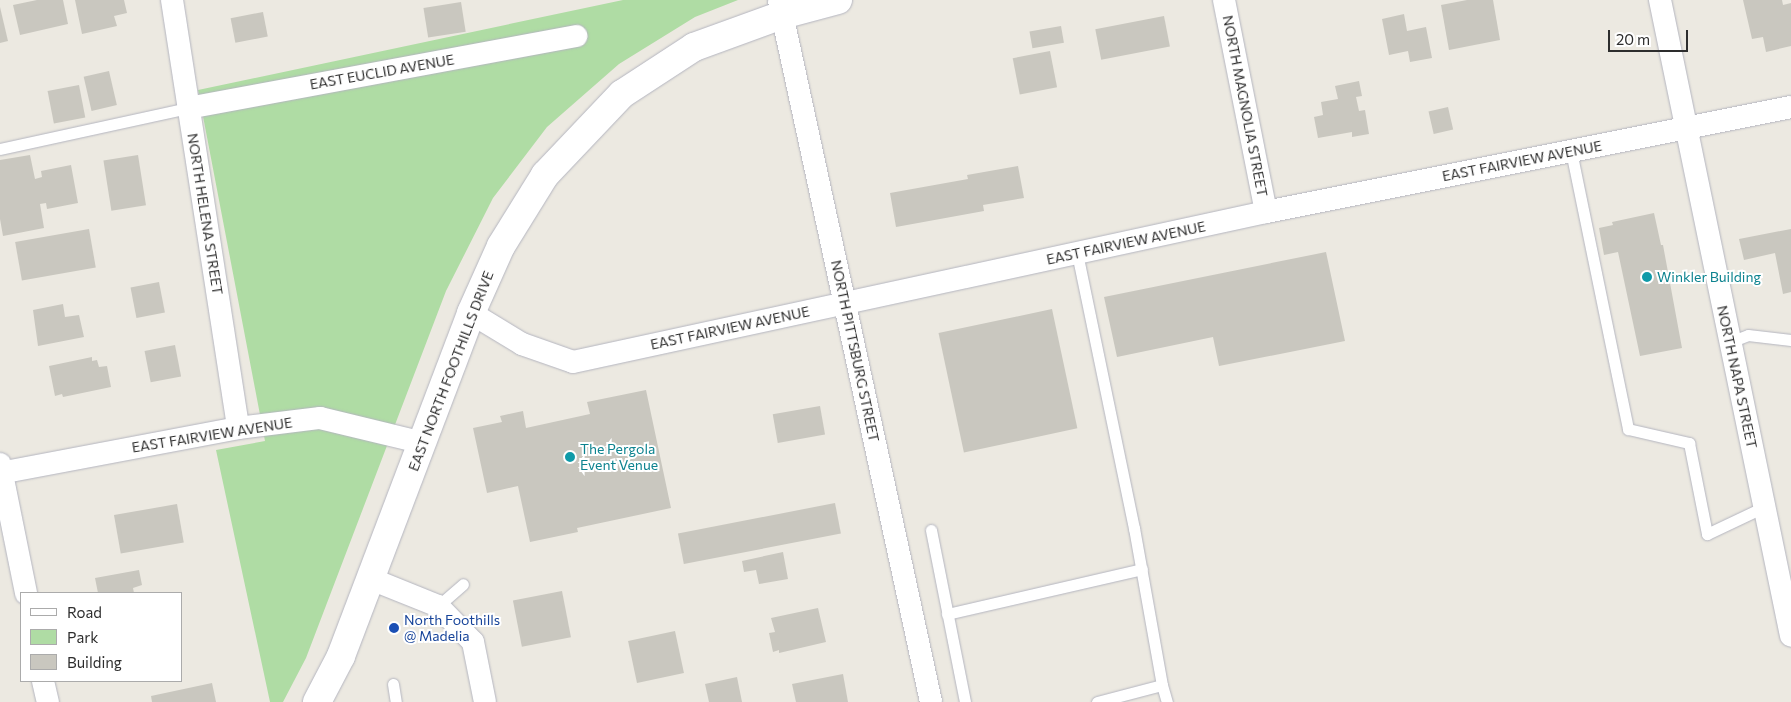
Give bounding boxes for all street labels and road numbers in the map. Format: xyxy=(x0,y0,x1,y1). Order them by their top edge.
street label: NORTH MAGNOLIA STREET xyxy=(1219,14,1271,198)
street label: EAST EUCLID AVENUE xyxy=(308,51,456,93)
street label: NORTH HELENA STREET xyxy=(184,132,226,296)
street label: EAST FAIRVIEW AVENUE xyxy=(1441,137,1603,185)
street label: EAST FAIRVIEW AVENUE xyxy=(1045,218,1207,268)
street label: NORTH PITTSBURG STREET xyxy=(828,259,882,443)
street label: EAST NORTH FOOTHILLS DRIVE xyxy=(405,268,497,474)
street label: EAST FAIRVIEW AVENUE xyxy=(649,303,811,353)
street label: NORTH NAPA STREET xyxy=(1714,304,1760,450)
street label: EAST FAIRVIEW AVENUE xyxy=(131,414,293,456)

